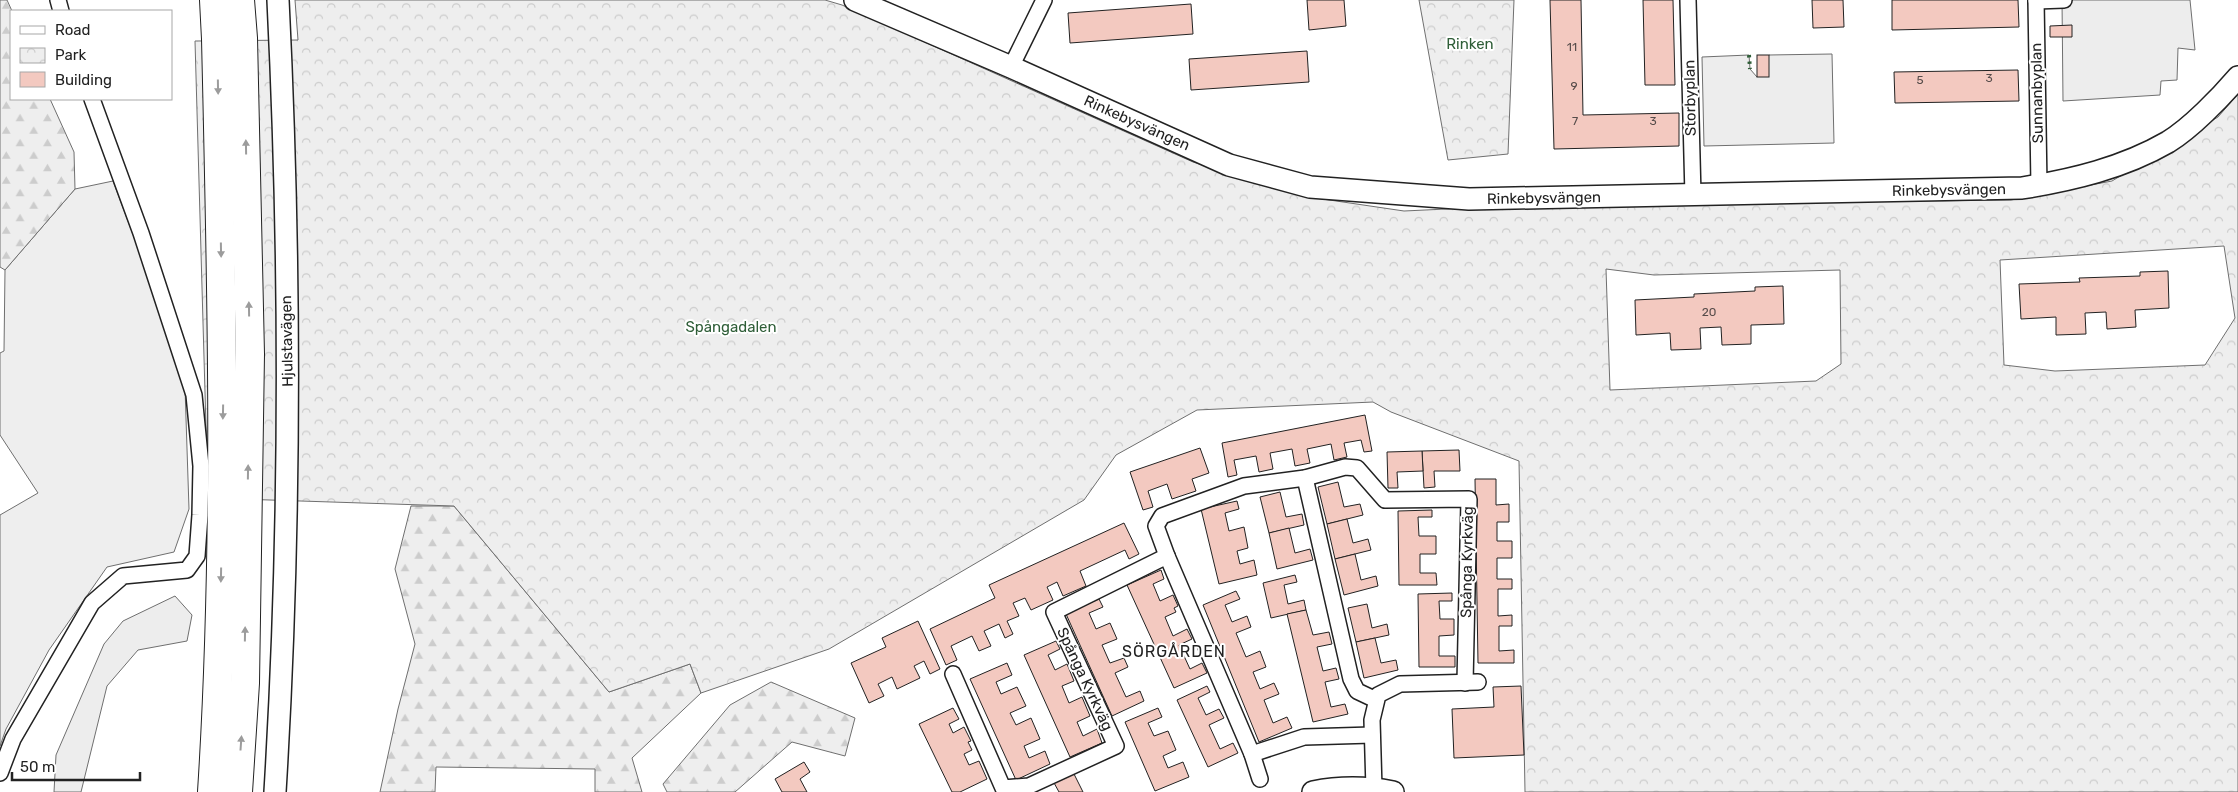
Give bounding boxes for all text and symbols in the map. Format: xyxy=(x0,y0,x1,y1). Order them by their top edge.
legend xyxy=(10,10,172,100)
text: Road xyxy=(55,21,91,39)
park label: Rinken xyxy=(1446,35,1494,53)
house number: 11 xyxy=(1567,40,1577,54)
street label: Sunnanbyplan xyxy=(2027,42,2047,144)
text: Park xyxy=(55,46,86,64)
street label: Storbyplan xyxy=(1680,60,1700,136)
text: Building xyxy=(55,71,112,89)
house number: 3 xyxy=(1985,71,1993,85)
house number: 5 xyxy=(1916,73,1924,87)
house number: 9 xyxy=(1570,79,1578,93)
one-way arrow xyxy=(214,80,222,96)
street label: Rinkebysvängen xyxy=(1081,92,1193,154)
house number: 7 xyxy=(1572,114,1578,128)
house number: 3 xyxy=(1649,114,1657,128)
one-way arrow xyxy=(241,139,249,155)
street label: Rinkebysvängen xyxy=(1892,180,2006,200)
street label: Rinkebysvängen xyxy=(1487,188,1601,208)
one-way arrow xyxy=(218,242,226,258)
street label: Hjulstavägen xyxy=(277,295,297,387)
one-way arrow xyxy=(245,301,253,317)
house number: 20 xyxy=(1702,305,1716,319)
park label: Spångadalen xyxy=(685,318,777,336)
one-way arrow xyxy=(219,405,227,421)
one-way arrow xyxy=(244,464,252,480)
street label: Spånga Kyrkväg xyxy=(1457,506,1477,618)
one-way arrow xyxy=(217,567,225,583)
street label: Spånga Kyrkväg xyxy=(1053,625,1117,733)
one-way arrow xyxy=(242,626,250,642)
district label: SÖRGÅRDEN xyxy=(1122,642,1226,661)
one-way arrow xyxy=(237,735,245,751)
scale bar xyxy=(12,750,140,782)
text: 50 m xyxy=(20,758,55,776)

